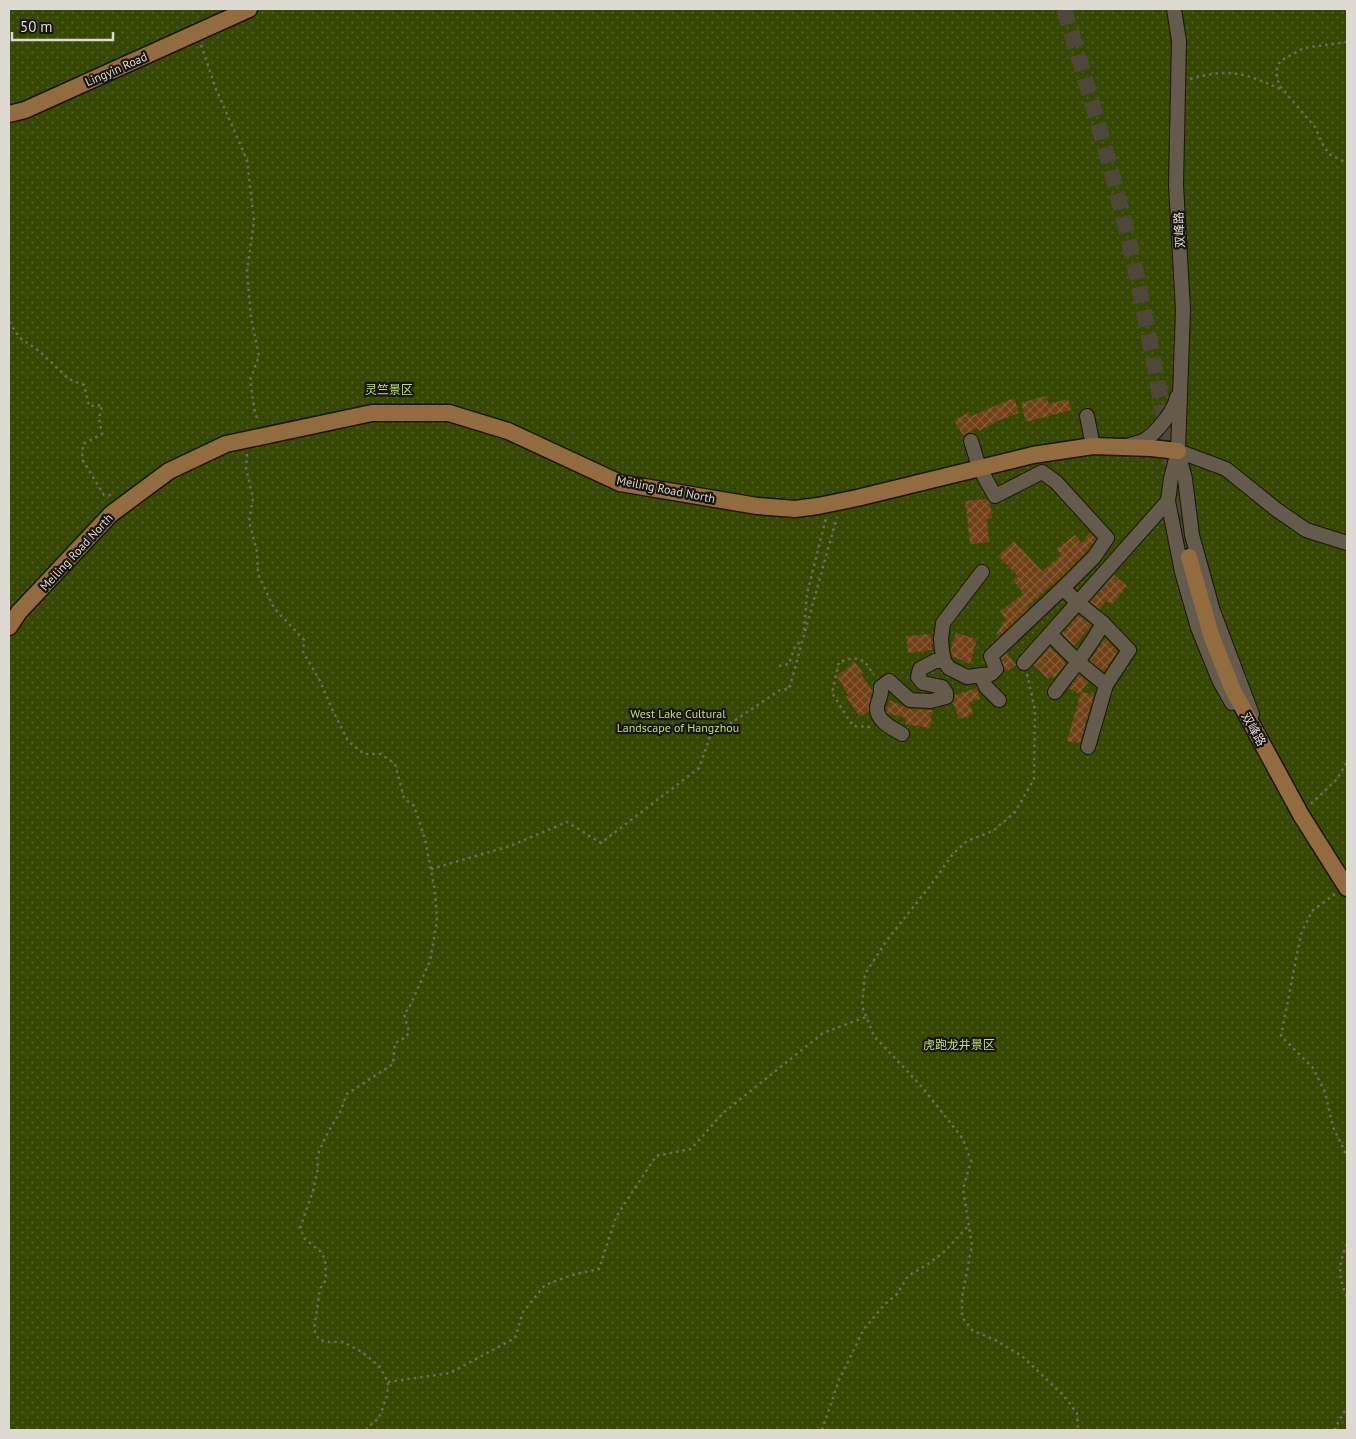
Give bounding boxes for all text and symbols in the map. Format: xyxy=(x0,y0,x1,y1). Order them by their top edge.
scale bar xyxy=(12,10,114,42)
text: 50 m xyxy=(20,17,53,36)
street label: Lingyin Road xyxy=(83,49,149,89)
street label: 双峰路 xyxy=(1171,212,1187,248)
park label: 灵竺景区 xyxy=(365,382,413,397)
street label: Meiling Road North xyxy=(616,472,716,506)
street label: Meiling Road North xyxy=(36,510,116,594)
park label: West Lake Cultural Landscape of Hangzhou xyxy=(617,706,739,735)
street label: 双峰路 xyxy=(1239,710,1269,748)
park label: 虎跑龙井景区 xyxy=(923,1037,995,1052)

